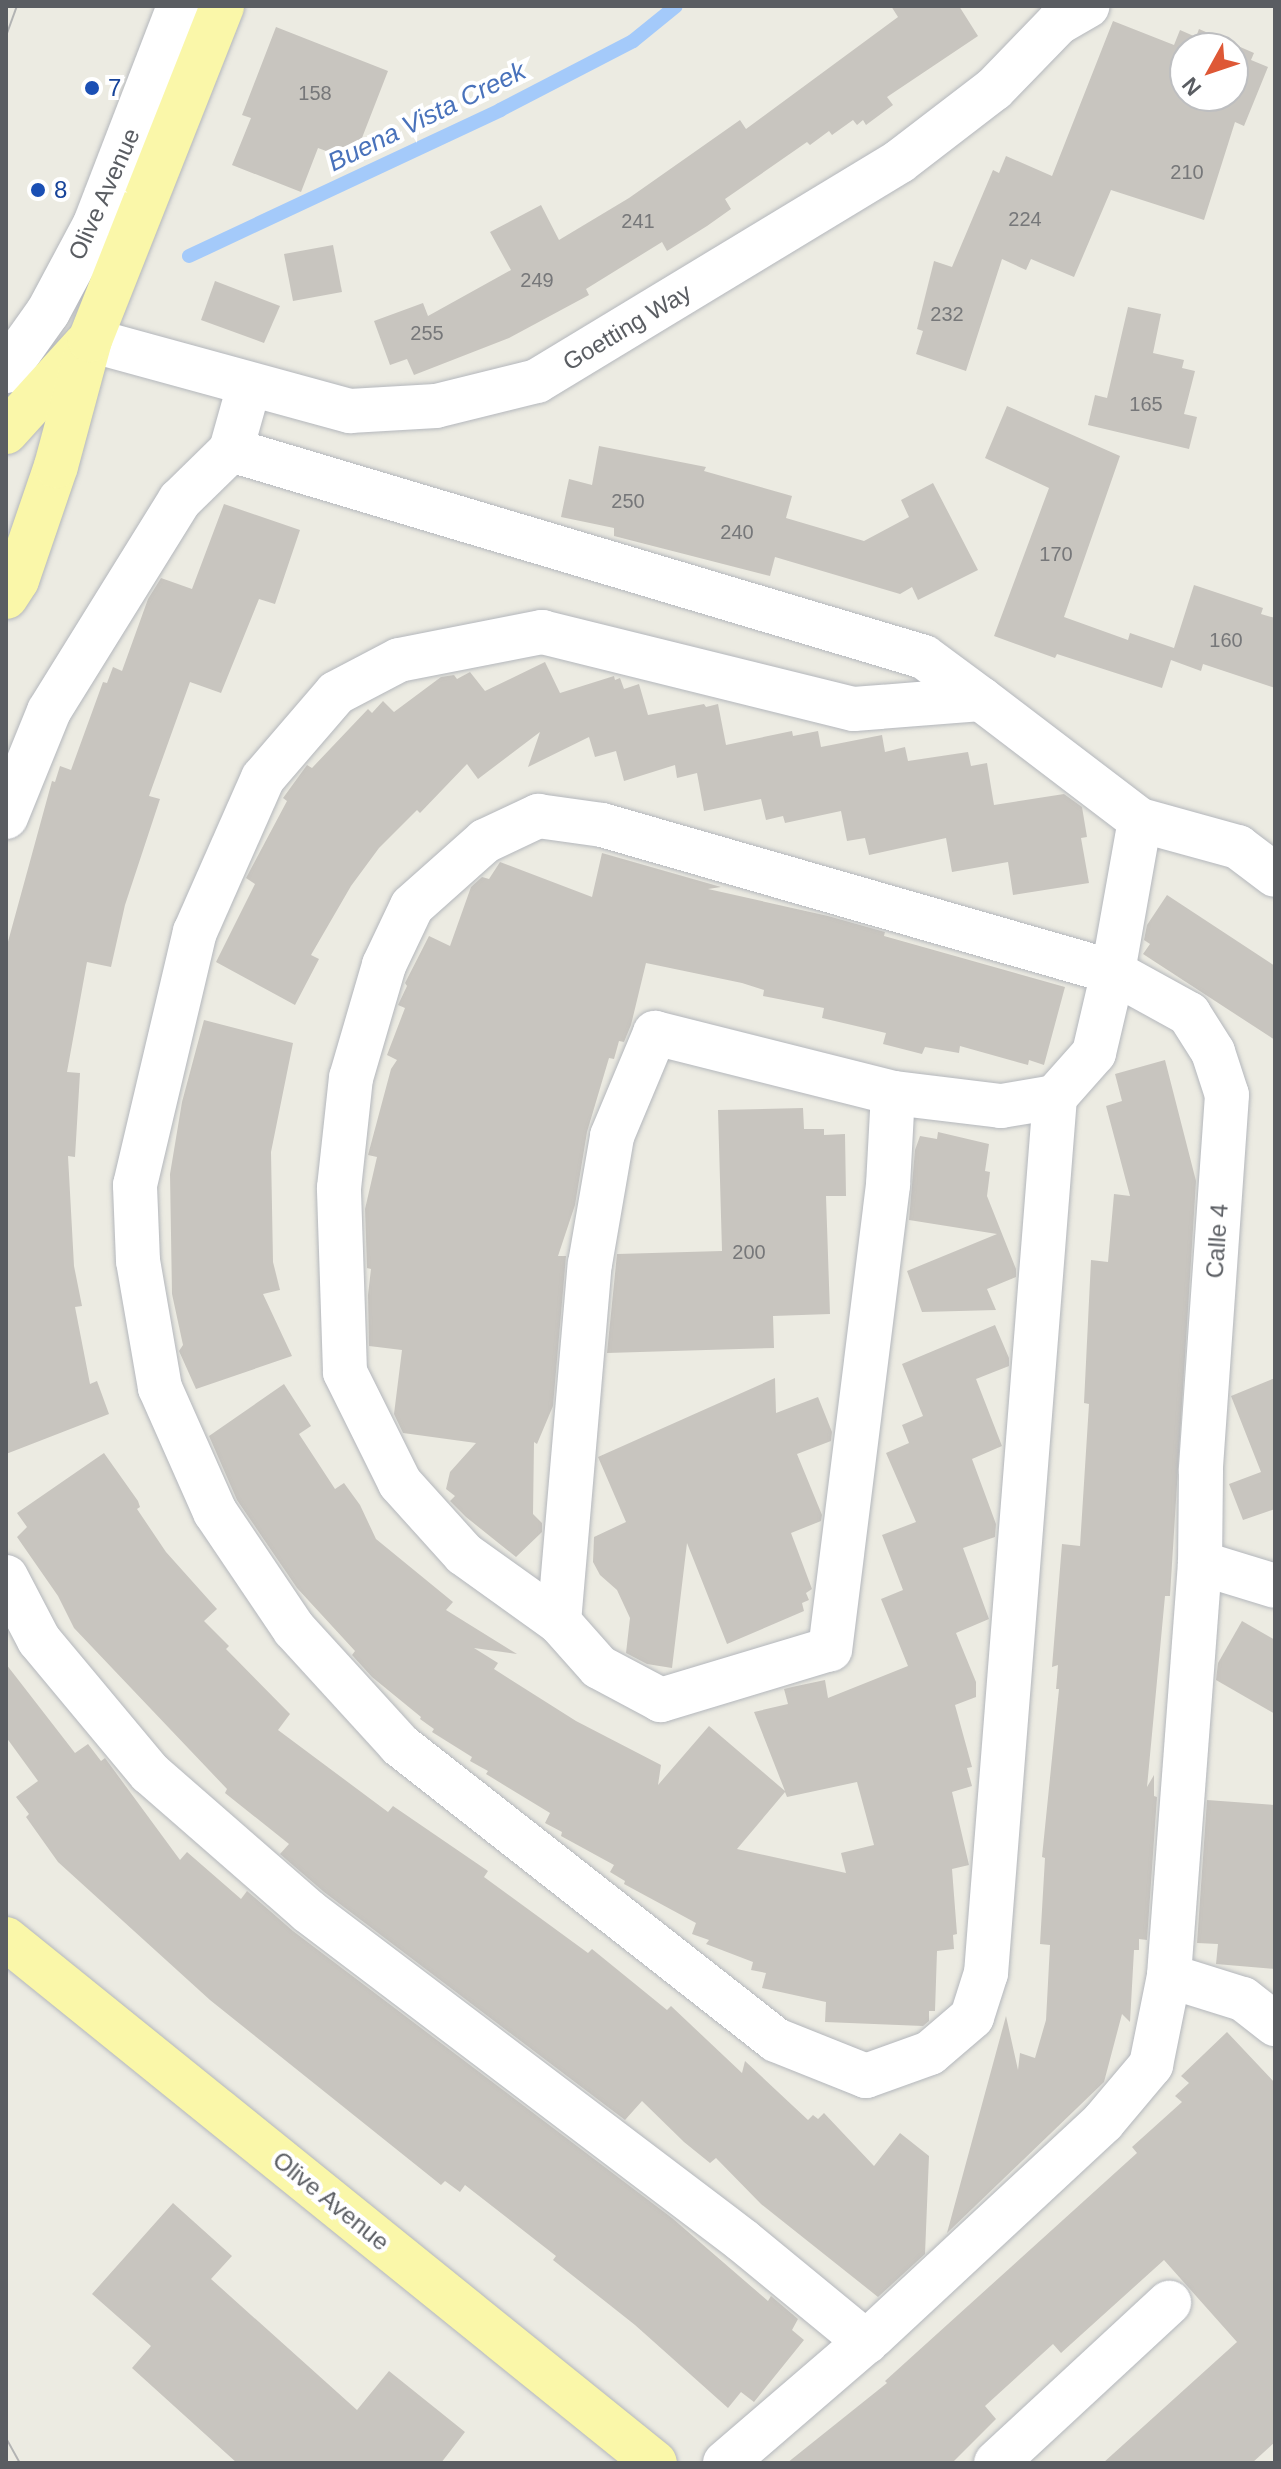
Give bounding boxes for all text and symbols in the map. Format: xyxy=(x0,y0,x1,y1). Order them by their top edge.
north arrow xyxy=(1169,32,1249,112)
water label: Buena Vista Creek xyxy=(323,56,531,178)
text: N xyxy=(1177,72,1206,101)
place label: 7 xyxy=(108,74,121,102)
marker: 7 xyxy=(83,79,101,97)
house number: 158 xyxy=(298,81,332,105)
street label: Olive Avenue xyxy=(62,123,146,265)
house number: 210 xyxy=(1170,160,1204,184)
place label: 8 xyxy=(54,176,67,204)
marker: 8 xyxy=(29,181,47,199)
house number: 224 xyxy=(1008,207,1042,231)
house number: 241 xyxy=(621,209,655,233)
house number: 249 xyxy=(520,268,554,292)
street label: Goetting Way xyxy=(558,277,696,377)
house number: 232 xyxy=(930,302,964,326)
house number: 255 xyxy=(410,321,444,345)
house number: 165 xyxy=(1129,392,1163,416)
house number: 250 xyxy=(611,489,645,513)
house number: 240 xyxy=(720,520,754,544)
house number: 170 xyxy=(1039,542,1073,566)
house number: 160 xyxy=(1209,628,1243,652)
street label: Calle 4 xyxy=(1200,1203,1234,1279)
house number: 200 xyxy=(732,1240,766,1264)
street label: Olive Avenue xyxy=(267,2145,395,2257)

